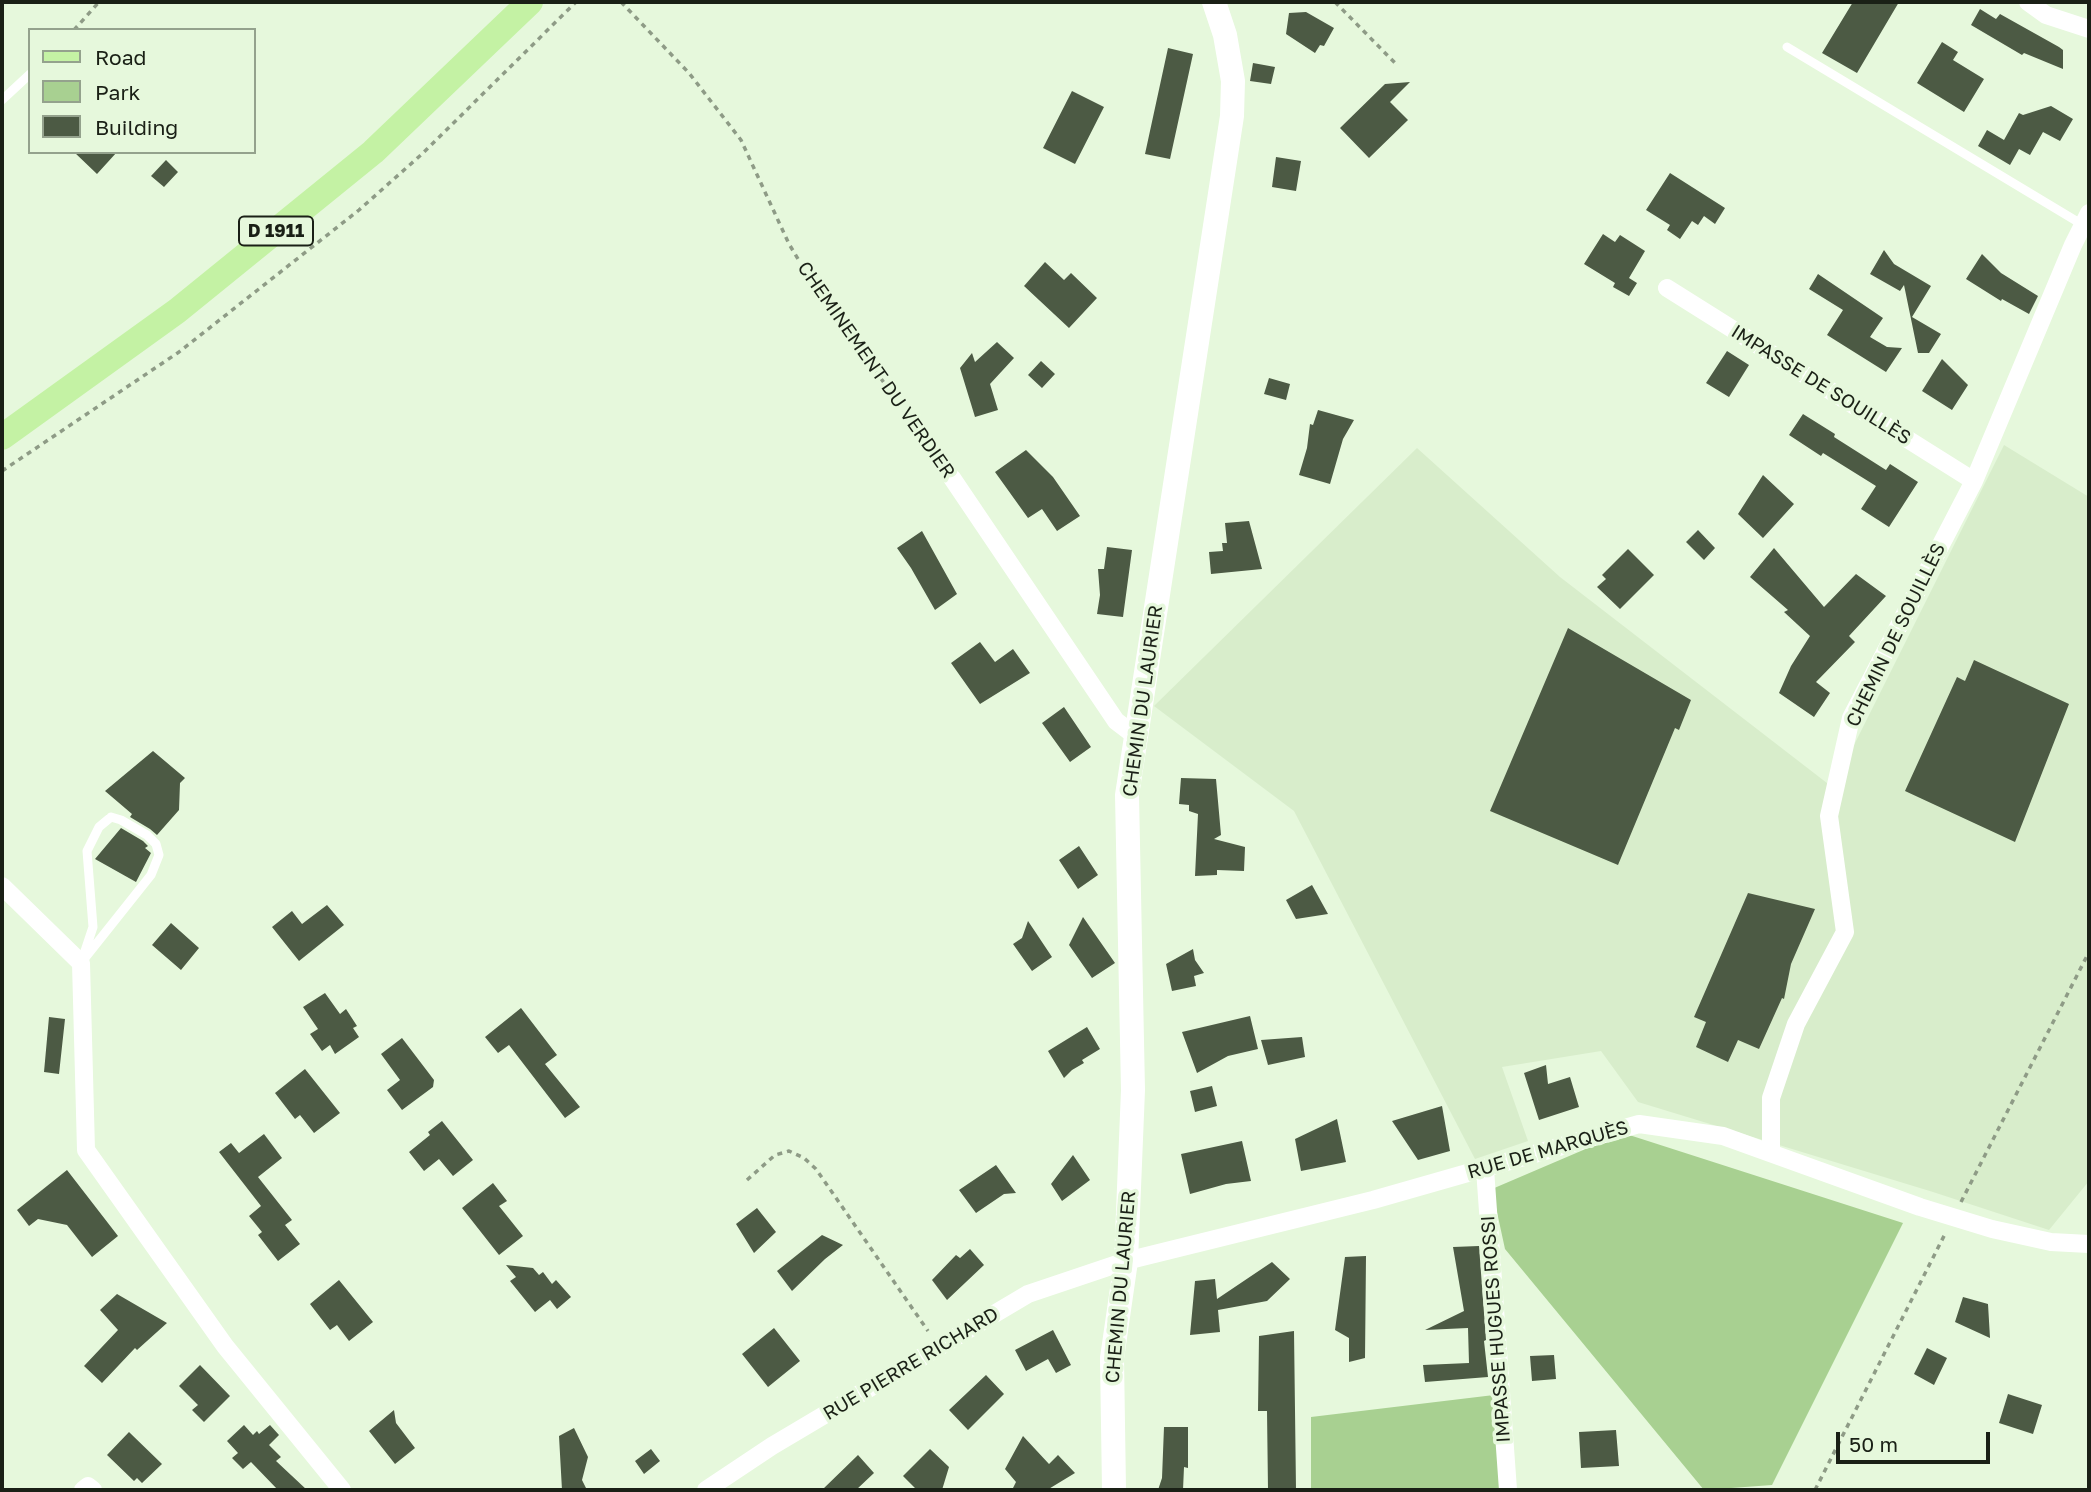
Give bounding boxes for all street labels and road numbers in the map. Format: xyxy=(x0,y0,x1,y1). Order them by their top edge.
road number: D 1911 xyxy=(239,216,313,246)
street label: CHEMINEMENT DU VERDIER xyxy=(792,257,960,483)
street label: IMPASSE DE SOUILLÈS xyxy=(1727,320,1915,450)
street label: CHEMIN DE SOUILLÈS xyxy=(1842,539,1950,731)
street label: CHEMIN DU LAURIER xyxy=(1118,604,1168,798)
street label: RUE DE MARQUÈS xyxy=(1465,1116,1631,1184)
street label: CHEMIN DU LAURIER xyxy=(1101,1190,1141,1384)
street label: IMPASSE HUGUES ROSSI xyxy=(1477,1215,1515,1443)
street label: RUE PIERRE RICHARD xyxy=(819,1303,1003,1425)

